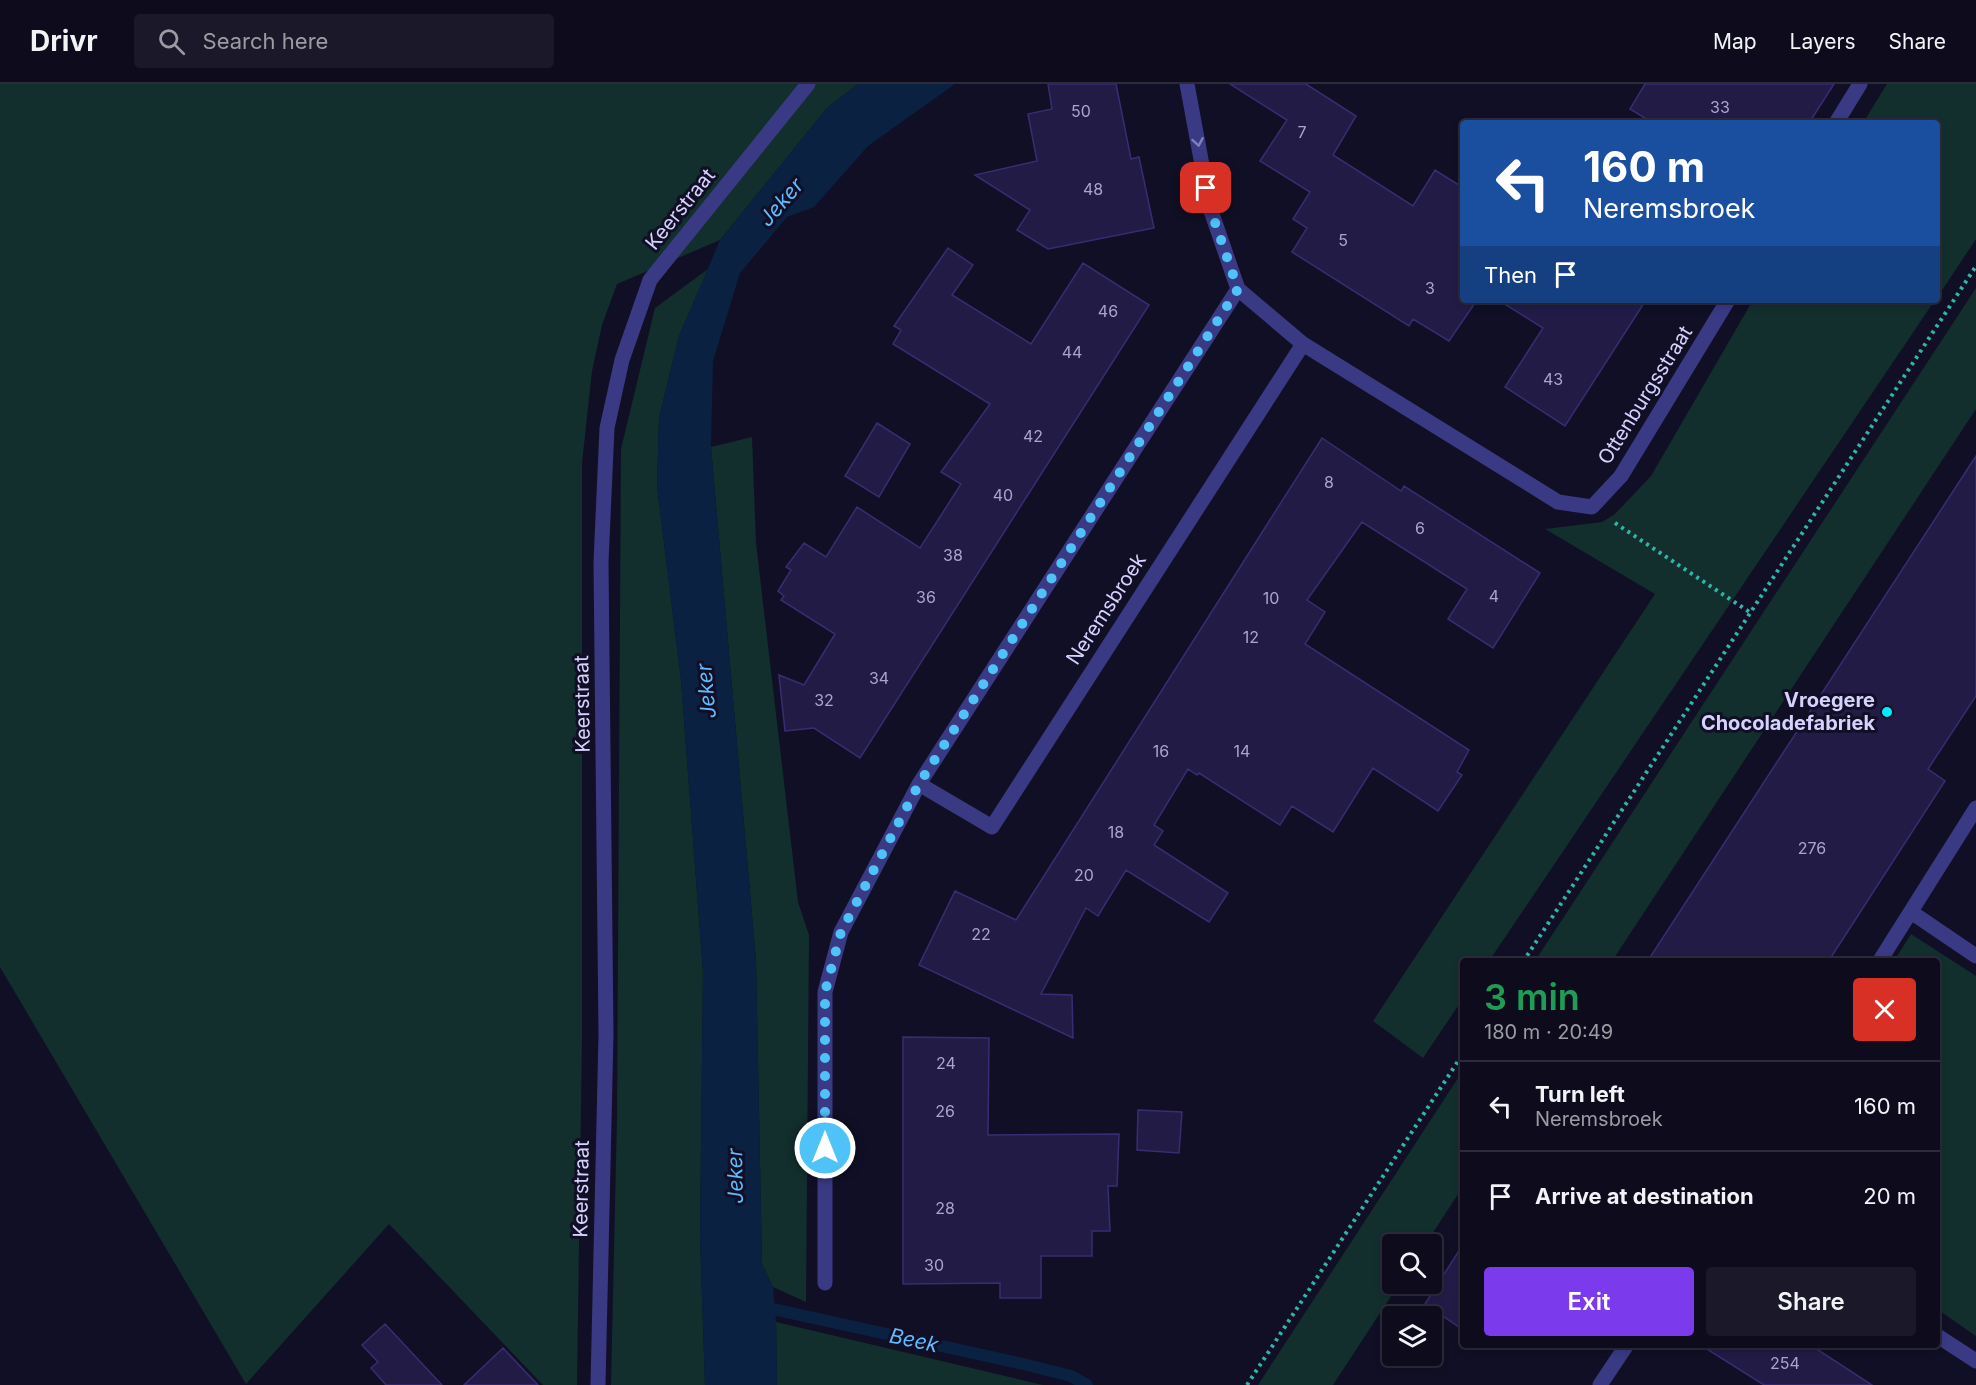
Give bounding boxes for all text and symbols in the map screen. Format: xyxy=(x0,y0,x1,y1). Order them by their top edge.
search box xyxy=(134,14,554,68)
text: Drivr xyxy=(30,24,98,58)
icon: search xyxy=(155,25,188,58)
text: Search here xyxy=(203,28,328,54)
text: Map xyxy=(1713,29,1757,54)
text: Layers xyxy=(1790,29,1856,54)
text: Share xyxy=(1889,29,1946,54)
house number: 33 xyxy=(1710,97,1730,117)
house number: 50 xyxy=(1071,101,1091,121)
house number: 7 xyxy=(1297,122,1307,142)
one-way arrow xyxy=(1191,137,1203,146)
text: 160 m xyxy=(1583,141,1705,192)
icon: left xyxy=(1484,144,1562,222)
pin xyxy=(1180,162,1231,213)
street label: Keerstraat xyxy=(640,163,720,254)
icon: arrive xyxy=(1189,171,1222,204)
water label: Jeker xyxy=(753,172,809,231)
house number: 48 xyxy=(1083,179,1103,199)
text: Neremsbroek xyxy=(1583,192,1755,225)
house number: 5 xyxy=(1338,230,1348,250)
icon: arrive xyxy=(1549,258,1582,291)
text: Then xyxy=(1484,262,1537,288)
house number: 3 xyxy=(1425,278,1435,298)
house number: 46 xyxy=(1098,301,1118,321)
street label: Ottenburgsstraat xyxy=(1593,321,1698,469)
house number: 44 xyxy=(1062,342,1082,362)
house number: 43 xyxy=(1543,369,1563,389)
house number: 42 xyxy=(1023,426,1043,446)
house number: 8 xyxy=(1324,472,1334,492)
house number: 40 xyxy=(993,485,1013,505)
house number: 6 xyxy=(1415,518,1425,538)
house number: 38 xyxy=(943,545,963,565)
street label: Neremsbroek xyxy=(1061,549,1151,669)
house number: 4 xyxy=(1489,586,1499,606)
house number: 36 xyxy=(916,587,936,607)
house number: 10 xyxy=(1263,588,1279,608)
house number: 12 xyxy=(1243,627,1259,647)
street label: Keerstraat xyxy=(569,655,595,753)
water label: Jeker xyxy=(691,661,721,720)
house number: 34 xyxy=(869,668,889,688)
place label: Vroegere Chocoladefabriek xyxy=(1701,688,1875,735)
house number: 32 xyxy=(814,690,834,710)
marker: Vroegere Chocoladefabriek xyxy=(1880,705,1894,719)
house number: 16 xyxy=(1153,741,1169,761)
house number: 14 xyxy=(1234,741,1250,761)
house number: 18 xyxy=(1108,822,1124,842)
house number: 276 xyxy=(1798,838,1826,858)
house number: 20 xyxy=(1074,865,1094,885)
house number: 22 xyxy=(971,924,991,944)
text: 3 min xyxy=(1484,975,1580,1019)
button: close xyxy=(1853,978,1916,1041)
text: 180 m · 20:49 xyxy=(1484,1020,1613,1044)
house number: 24 xyxy=(936,1053,956,1073)
text: Turn left xyxy=(1535,1081,1625,1107)
icon: left xyxy=(1484,1090,1517,1123)
text: 160 m xyxy=(1854,1093,1916,1119)
house number: 26 xyxy=(935,1101,955,1121)
text: Neremsbroek xyxy=(1535,1107,1663,1131)
position arrow xyxy=(793,1116,857,1180)
street label: Keerstraat xyxy=(568,1140,594,1238)
water label: Jeker xyxy=(722,1147,748,1204)
icon: arrive xyxy=(1484,1180,1517,1213)
text: Arrive at destination xyxy=(1535,1183,1754,1209)
text: 20 m xyxy=(1863,1183,1916,1209)
house number: 28 xyxy=(935,1198,955,1218)
map controls xyxy=(1382,1234,1442,1366)
button: search xyxy=(1382,1234,1442,1294)
house number: 30 xyxy=(924,1255,944,1275)
button: Exit xyxy=(1484,1267,1694,1336)
button: Share xyxy=(1706,1267,1916,1336)
button: layers xyxy=(1382,1306,1442,1366)
water label: Beek xyxy=(887,1323,941,1357)
house number: 254 xyxy=(1770,1353,1800,1373)

